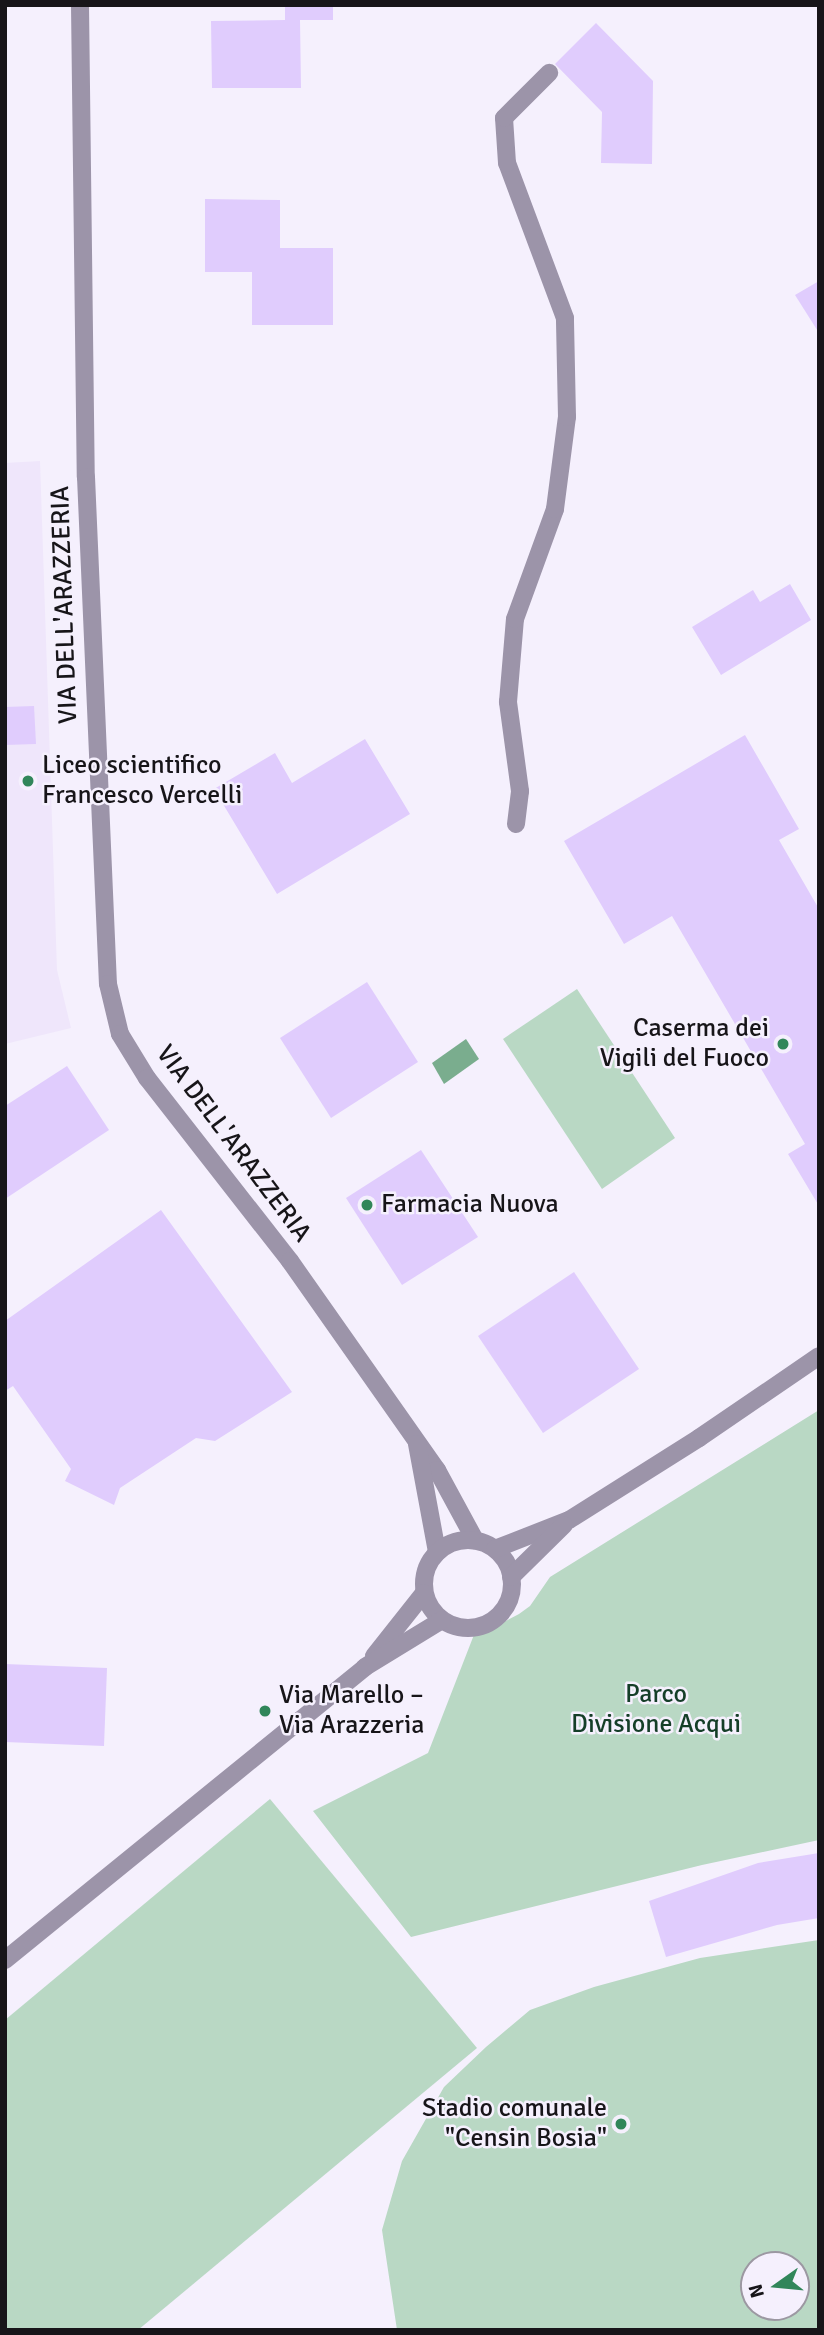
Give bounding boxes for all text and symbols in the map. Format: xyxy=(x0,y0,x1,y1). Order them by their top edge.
street label: VIA DELL'ARAZZERIA xyxy=(45,485,85,725)
place label: Liceo scientifico Francesco Vercelli xyxy=(42,750,242,812)
marker: Liceo scientifico Francesco Vercelli xyxy=(20,773,36,789)
place label: Caserma dei Vigili del Fuoco xyxy=(600,1013,769,1074)
marker: Caserma dei Vigili del Fuoco xyxy=(775,1036,791,1052)
street label: VIA DELL'ARAZZERIA xyxy=(149,1039,317,1249)
place label: Farmacia Nuova xyxy=(381,1189,559,1221)
marker: Farmacia Nuova xyxy=(359,1197,375,1213)
park label: Parco Divisione Acqui xyxy=(571,1679,741,1740)
place label: Via Marello – Via Arazzeria xyxy=(279,1680,424,1742)
marker: Via Marello – Via Arazzeria xyxy=(257,1703,273,1719)
place label: Stadio comunale "Censin Bosia" xyxy=(422,2093,607,2154)
marker: Stadio comunale "Censin Bosia" xyxy=(613,2116,629,2132)
north arrow xyxy=(740,2251,810,2321)
text: N xyxy=(743,2281,770,2300)

